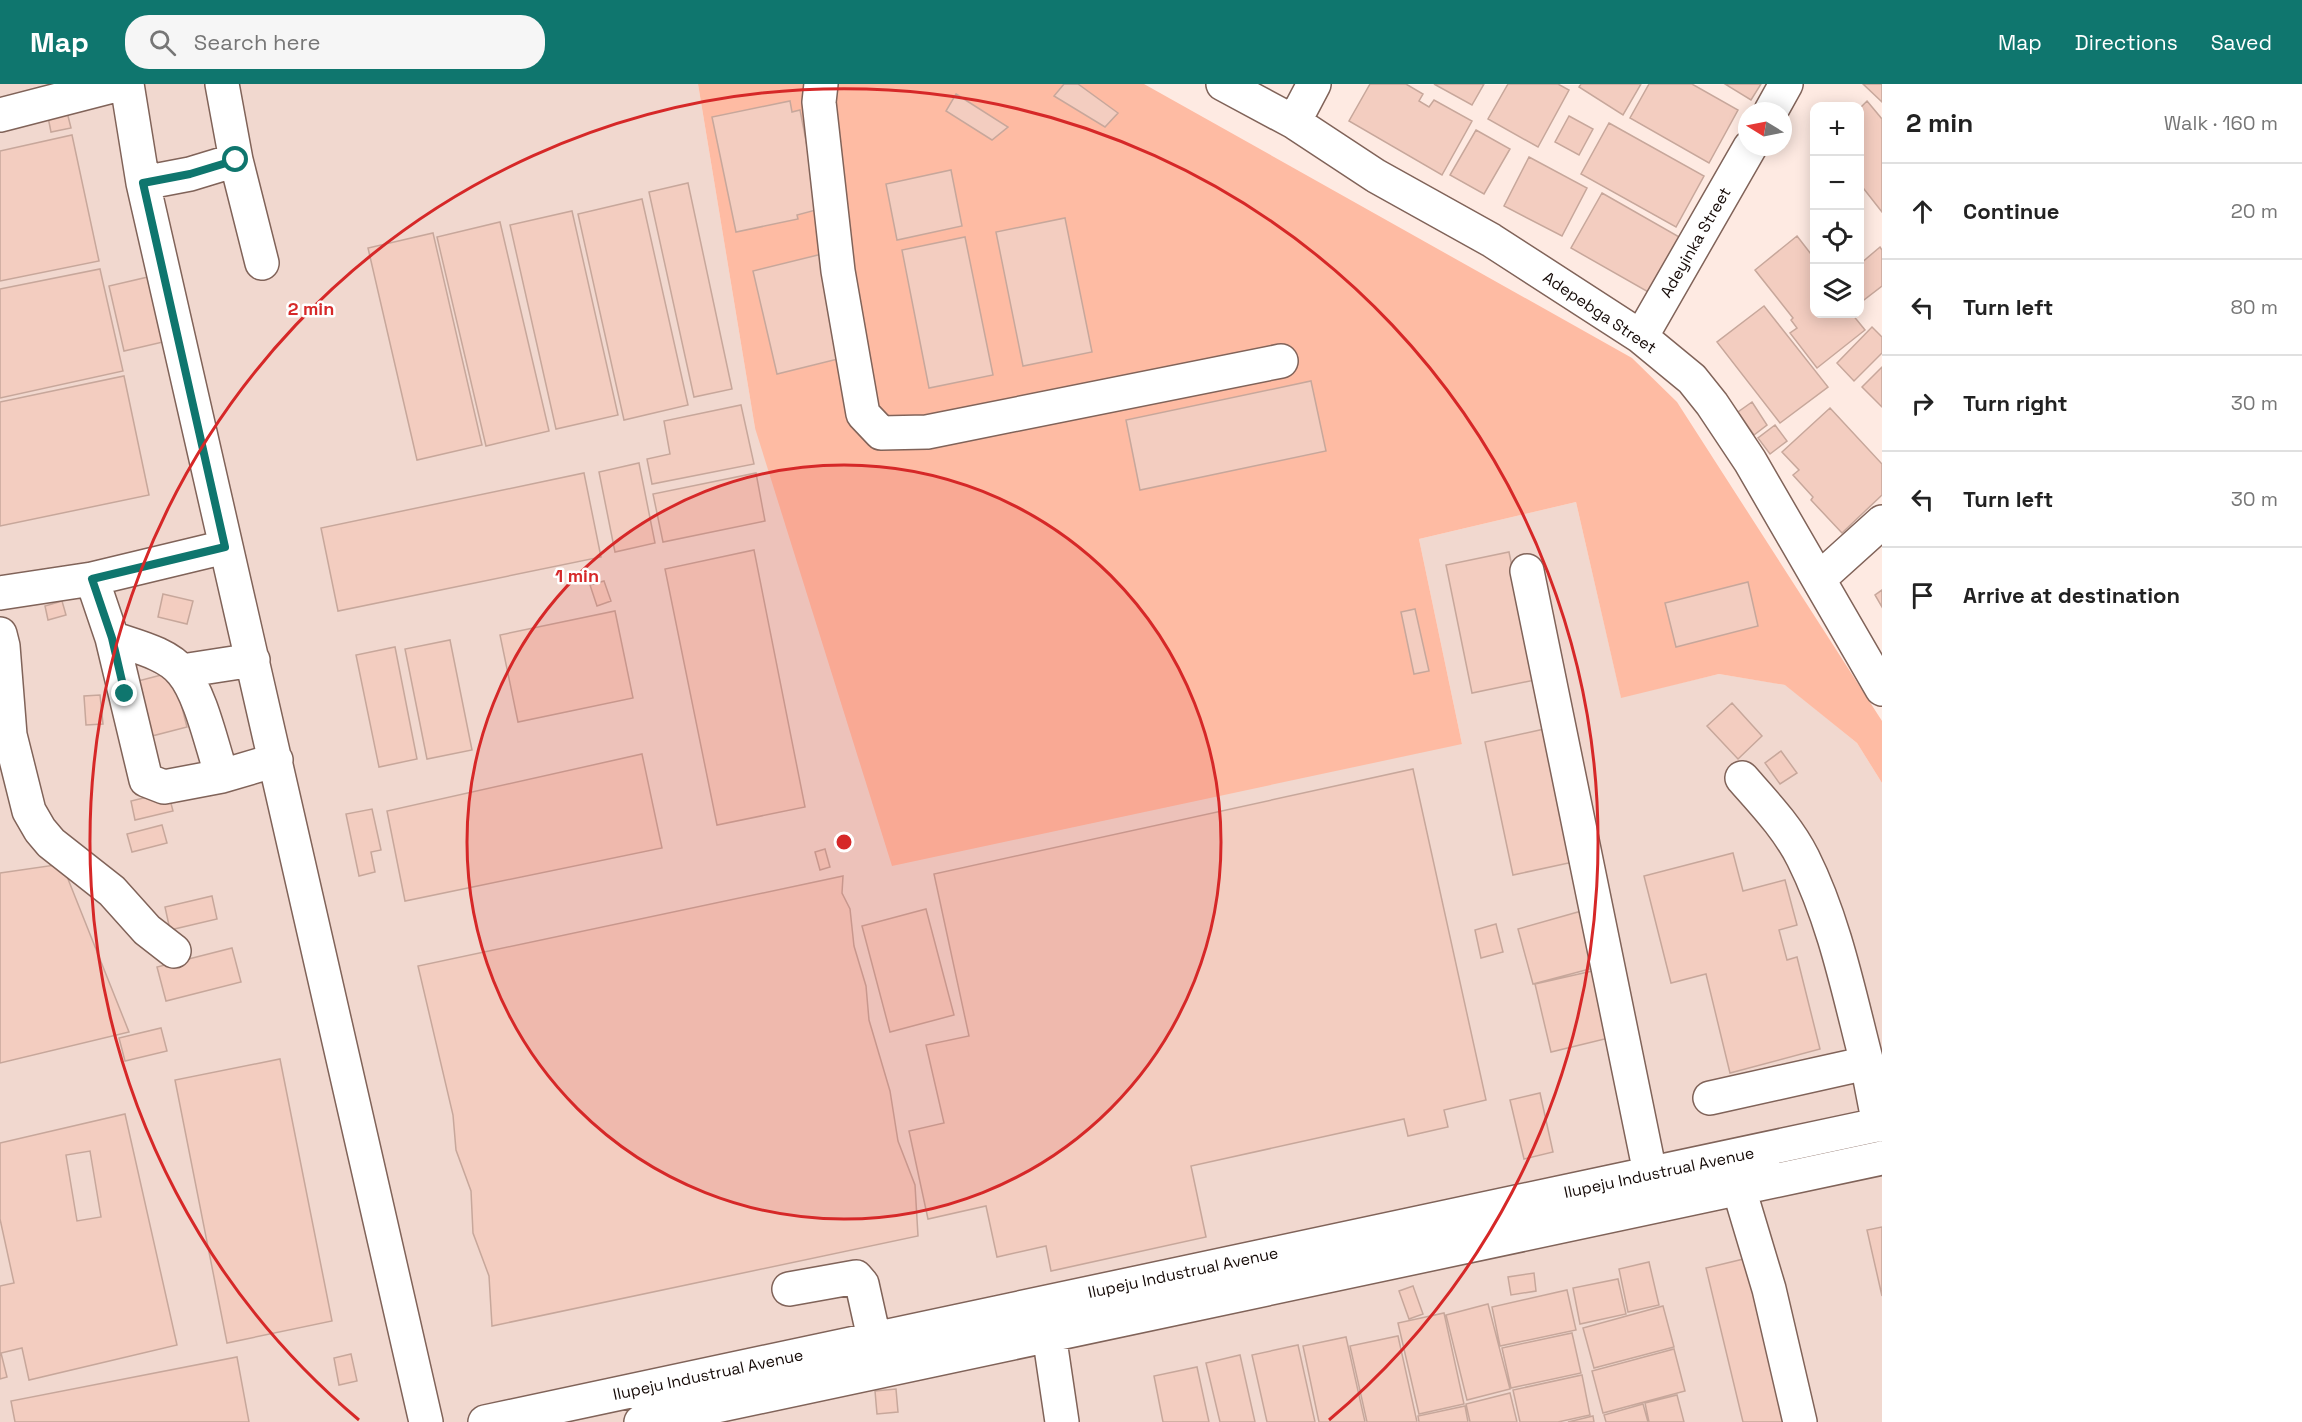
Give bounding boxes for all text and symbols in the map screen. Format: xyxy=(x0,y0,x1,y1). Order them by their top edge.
search box xyxy=(125,15,545,69)
text: Map xyxy=(30,24,89,60)
icon: search xyxy=(146,26,179,59)
text: Search here xyxy=(194,28,321,56)
text: Map xyxy=(1998,29,2042,56)
text: Directions xyxy=(2075,29,2178,56)
text: Saved xyxy=(2211,29,2272,56)
north arrow xyxy=(1738,102,1792,156)
map controls xyxy=(1810,102,1864,318)
button: + xyxy=(1810,102,1864,156)
text: 2 min xyxy=(1906,106,1973,140)
text: Walk · 160 m xyxy=(2164,110,2278,136)
route start xyxy=(222,146,248,172)
button: − xyxy=(1810,156,1864,210)
street label: Adeyinka Street xyxy=(1655,183,1736,301)
icon: ahead xyxy=(1906,195,1939,228)
text: Continue xyxy=(1963,197,2059,225)
text: 20 m xyxy=(2231,198,2278,224)
button: locate xyxy=(1810,210,1864,264)
button: layers xyxy=(1810,264,1864,318)
street label: Adepebga Street xyxy=(1539,267,1660,358)
icon: left xyxy=(1906,291,1939,324)
text: Turn left xyxy=(1963,293,2053,321)
text: 80 m xyxy=(2230,294,2278,320)
text: 2 min xyxy=(288,297,334,320)
icon: right xyxy=(1906,387,1939,420)
text: Turn right xyxy=(1963,389,2068,417)
text: 30 m xyxy=(2231,390,2278,416)
icon: left xyxy=(1906,483,1939,516)
text: Turn left xyxy=(1963,485,2053,513)
text: 30 m xyxy=(2231,486,2278,512)
text: 1 min xyxy=(555,564,599,587)
icon: arrive xyxy=(1906,579,1939,612)
text: Arrive at destination xyxy=(1963,581,2180,609)
route end xyxy=(111,680,137,706)
centre of rings xyxy=(834,832,854,852)
street label: Ilupeju Industrual Avenue xyxy=(1562,1142,1756,1203)
street label: Ilupeju Industrual Avenue xyxy=(1086,1242,1280,1303)
street label: Ilupeju Industrual Avenue xyxy=(611,1344,805,1405)

